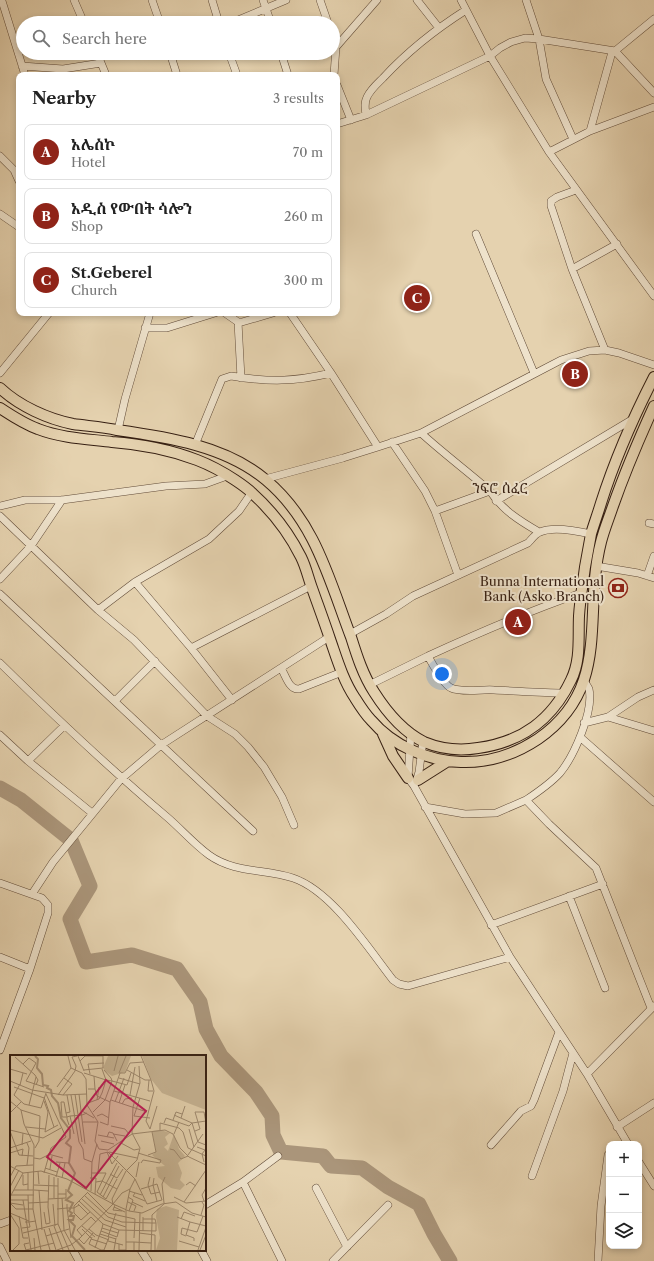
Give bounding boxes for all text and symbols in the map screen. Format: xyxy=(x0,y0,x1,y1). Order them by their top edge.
search box xyxy=(16,16,340,60)
icon: search xyxy=(30,27,52,49)
text: Search here xyxy=(62,29,147,48)
text: Nearby xyxy=(32,88,96,108)
text: 3 results xyxy=(273,90,324,106)
text: አሌስኮ xyxy=(71,135,115,154)
text: A xyxy=(41,144,51,160)
text: 70 m xyxy=(293,144,323,160)
text: Hotel xyxy=(71,154,106,170)
text: አዲስ የውበት ሳሎን xyxy=(71,199,192,218)
text: B xyxy=(41,208,51,224)
text: 260 m xyxy=(284,208,323,224)
text: Shop xyxy=(71,218,103,234)
text: St.Geberel xyxy=(71,263,152,282)
text: C xyxy=(41,272,51,288)
text: 300 m xyxy=(284,272,323,288)
text: Church xyxy=(71,282,117,298)
pin: C xyxy=(404,283,430,313)
pin: B xyxy=(562,359,588,389)
district label: ንፍሮ ሰፈር xyxy=(472,479,528,497)
place label: Bunna International Bank (Asko Branch) xyxy=(480,573,604,604)
bank icon: Bunna International Bank (Asko Branch) xyxy=(607,577,629,599)
pin: A xyxy=(505,607,531,637)
your location xyxy=(432,664,452,684)
inset map xyxy=(10,1055,206,1251)
map controls xyxy=(606,1141,642,1249)
button: + xyxy=(606,1141,642,1177)
button: − xyxy=(606,1177,642,1213)
button: layers xyxy=(606,1213,642,1249)

